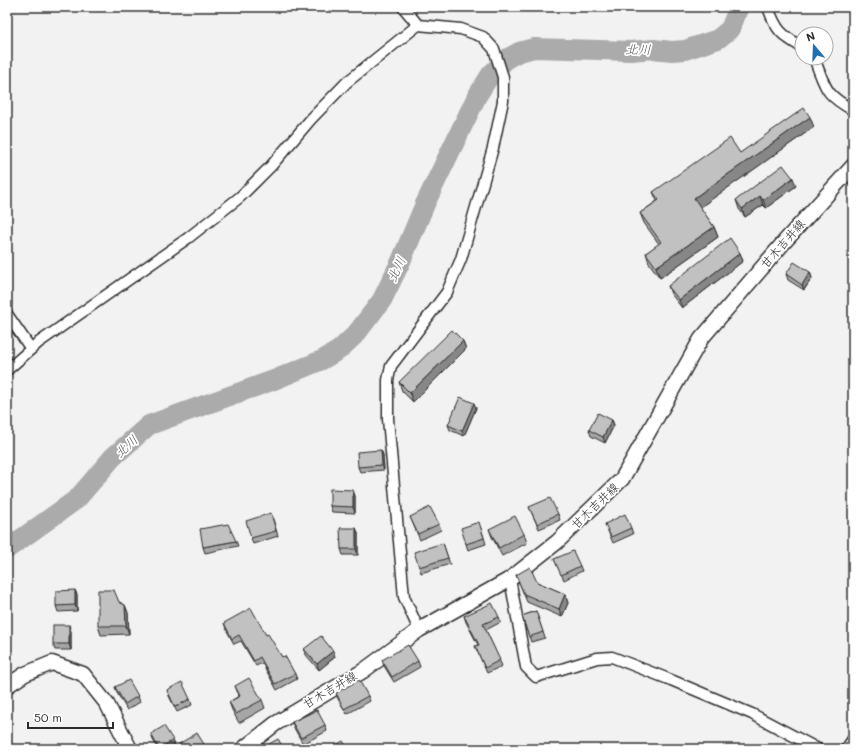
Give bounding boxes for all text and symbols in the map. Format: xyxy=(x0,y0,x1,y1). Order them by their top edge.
north arrow xyxy=(794,26,834,66)
text: N xyxy=(804,28,817,45)
water label: 北川 xyxy=(625,40,651,57)
street label: 甘木吉井線 xyxy=(757,215,808,271)
water label: 北川 xyxy=(382,253,409,284)
water label: 北川 xyxy=(110,431,141,461)
street label: 甘木吉井線 xyxy=(567,479,621,532)
street label: 甘木吉井線 xyxy=(300,667,359,711)
scale bar xyxy=(28,704,113,730)
text: 50 m xyxy=(34,709,62,725)

